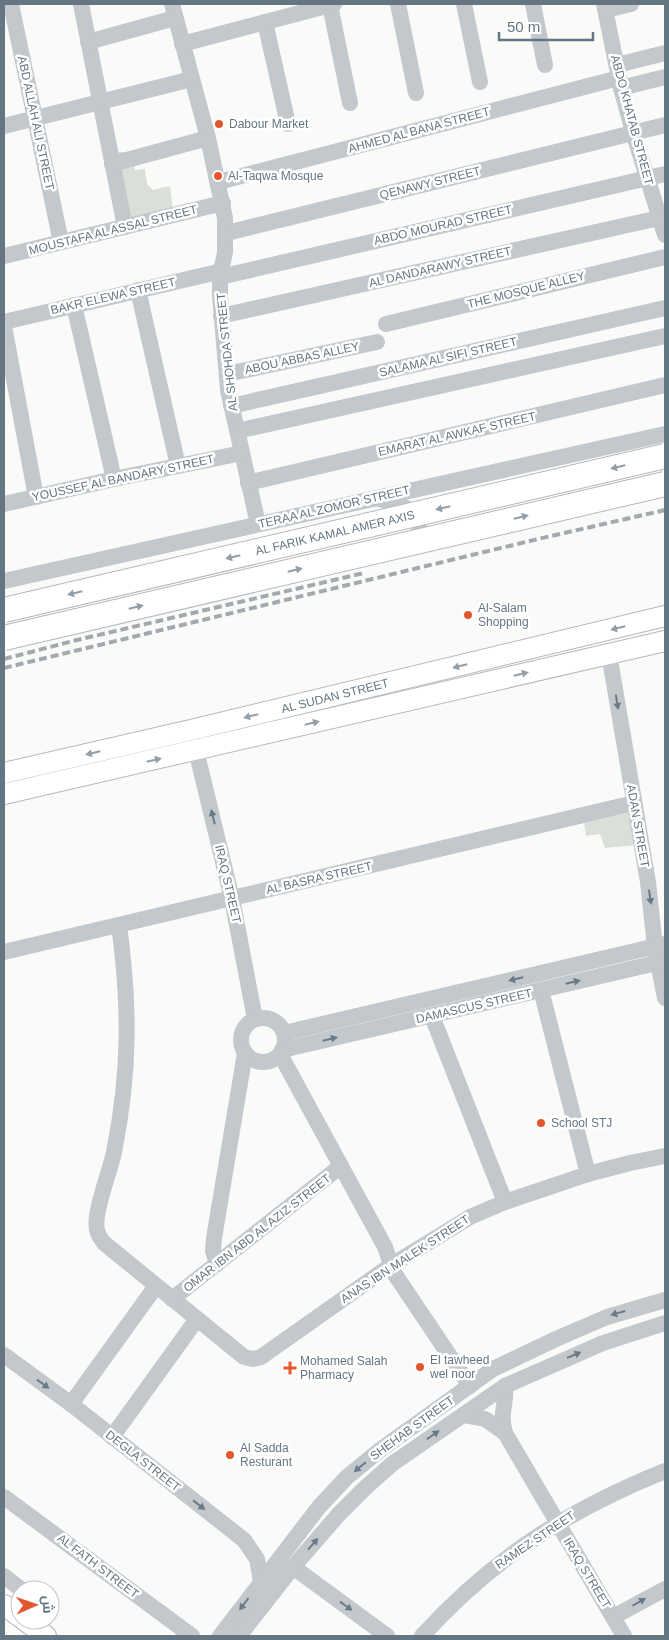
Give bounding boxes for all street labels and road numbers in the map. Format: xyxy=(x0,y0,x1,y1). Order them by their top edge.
street label: ABDO KHATAB STREET xyxy=(608,53,656,187)
street label: ABD ALLAH ALI STREET xyxy=(15,55,57,192)
street label: AHMED AL BANA STREET xyxy=(347,104,492,156)
street label: QENAWY STREET xyxy=(378,164,482,202)
street label: MOUSTAFA AL ASSAL STREET xyxy=(27,202,199,258)
street label: ABDO MOURAD STREET xyxy=(373,202,514,248)
street label: AL DANDARAWY STREET xyxy=(367,244,513,290)
street label: THE MOSQUE ALLEY xyxy=(466,269,586,311)
street label: BAKR ELEWA STREET xyxy=(49,275,177,317)
street label: AL SHOHDA STREET xyxy=(214,291,240,412)
street label: SALAMA AL SIFI STREET xyxy=(378,334,519,380)
street label: ABOU ABBAS ALLEY xyxy=(243,339,361,377)
street label: EMARAT AL AWKAF STREET xyxy=(377,409,538,459)
street label: YOUSSEF AL BANDARY STREET xyxy=(31,452,216,504)
street label: TERAA AL ZOMOR STREET xyxy=(257,483,412,531)
street label: AL FARIK KAMAL AMER AXIS xyxy=(254,508,416,558)
street label: AL SUDAN STREET xyxy=(280,676,391,716)
street label: ADAN STREET xyxy=(624,783,652,869)
street label: IRAQ STREET xyxy=(212,843,244,925)
street label: AL BASRA STREET xyxy=(265,859,374,897)
street label: DAMASCUS STREET xyxy=(415,986,534,1026)
street label: OMAR IBN ABD AL AZIZ STREET xyxy=(181,1171,334,1295)
street label: ANAS IBN MALEK STREET xyxy=(338,1212,473,1306)
street label: SHEHAB STREET xyxy=(367,1393,457,1463)
street label: DEGLA STREET xyxy=(103,1428,184,1495)
street label: RAMEZ STREET xyxy=(493,1508,578,1572)
street label: AL FATH STREET xyxy=(55,1531,142,1601)
street label: IRAQ STREET xyxy=(560,1535,614,1611)

